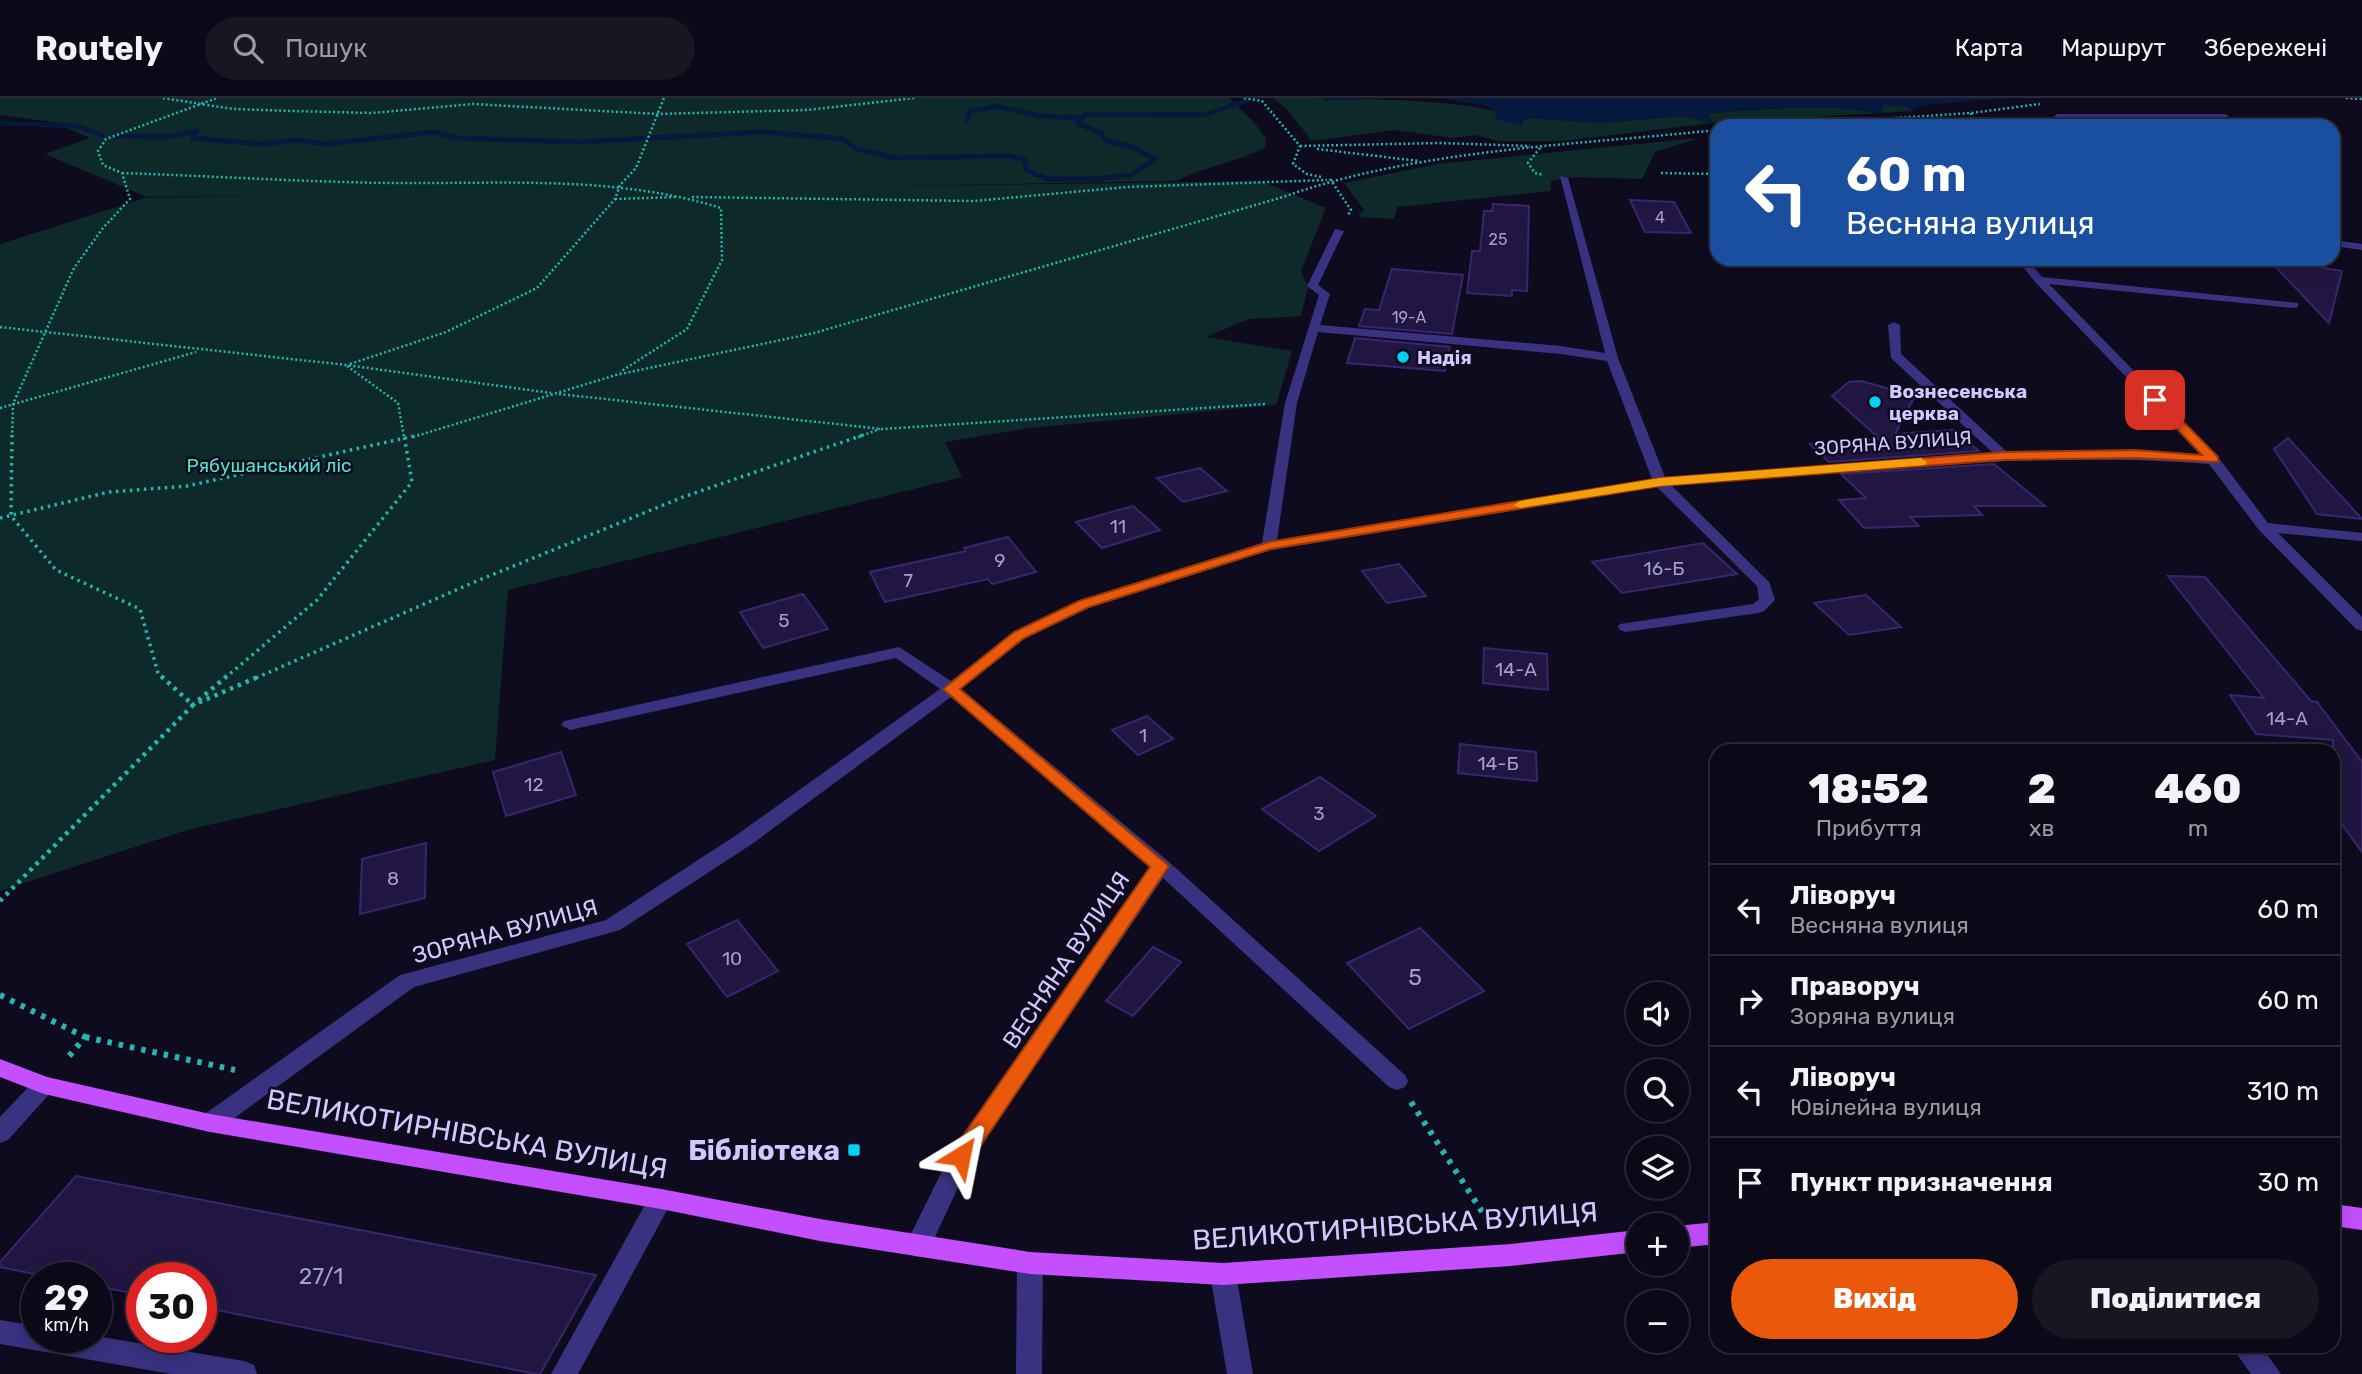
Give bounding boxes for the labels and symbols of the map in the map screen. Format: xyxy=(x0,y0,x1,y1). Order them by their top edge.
house number: 4 xyxy=(1655,208,1665,227)
house number: 25 xyxy=(1489,230,1507,249)
house number: 19-А xyxy=(1392,308,1427,327)
place label: Надія xyxy=(1417,346,1472,369)
marker: Надія xyxy=(1395,349,1411,365)
pin xyxy=(2125,370,2185,430)
place label: Вознесенська церква xyxy=(1889,380,2027,425)
marker: Вознесенська церква xyxy=(1867,394,1883,410)
street label: ЗОРЯНА ВУЛИЦЯ xyxy=(1814,426,1972,460)
park label: Рябушанський ліс xyxy=(186,454,352,477)
house number: 11 xyxy=(1110,515,1126,538)
house number: 9 xyxy=(994,549,1006,572)
house number: 16-Б xyxy=(1644,557,1684,580)
house number: 7 xyxy=(903,569,913,592)
house number: 5 xyxy=(778,609,790,632)
house number: 14-А xyxy=(1495,658,1537,681)
house number: 14-А xyxy=(2266,707,2308,730)
house number: 1 xyxy=(1139,724,1147,747)
house number: 14-Б xyxy=(1477,752,1519,775)
house number: 12 xyxy=(524,773,544,796)
house number: 3 xyxy=(1313,802,1325,825)
street label: ВЕСНЯНА ВУЛИЦЯ xyxy=(996,866,1136,1054)
house number: 8 xyxy=(387,867,399,890)
street label: ЗОРЯНА ВУЛИЦЯ xyxy=(409,893,601,969)
house number: 10 xyxy=(722,947,742,970)
house number: 5 xyxy=(1408,963,1422,991)
street label: ВЕЛИКОТИРНІВСЬКА ВУЛИЦЯ xyxy=(264,1082,670,1186)
position arrow xyxy=(924,1119,998,1193)
place label: Бібліотека xyxy=(688,1134,840,1167)
marker: Бібліотека xyxy=(846,1142,862,1158)
street label: ВЕЛИКОТИРНІВСЬКА ВУЛИЦЯ xyxy=(1191,1195,1599,1257)
speed limit sign: 30 xyxy=(126,1262,217,1353)
house number: 27/1 xyxy=(299,1262,343,1290)

